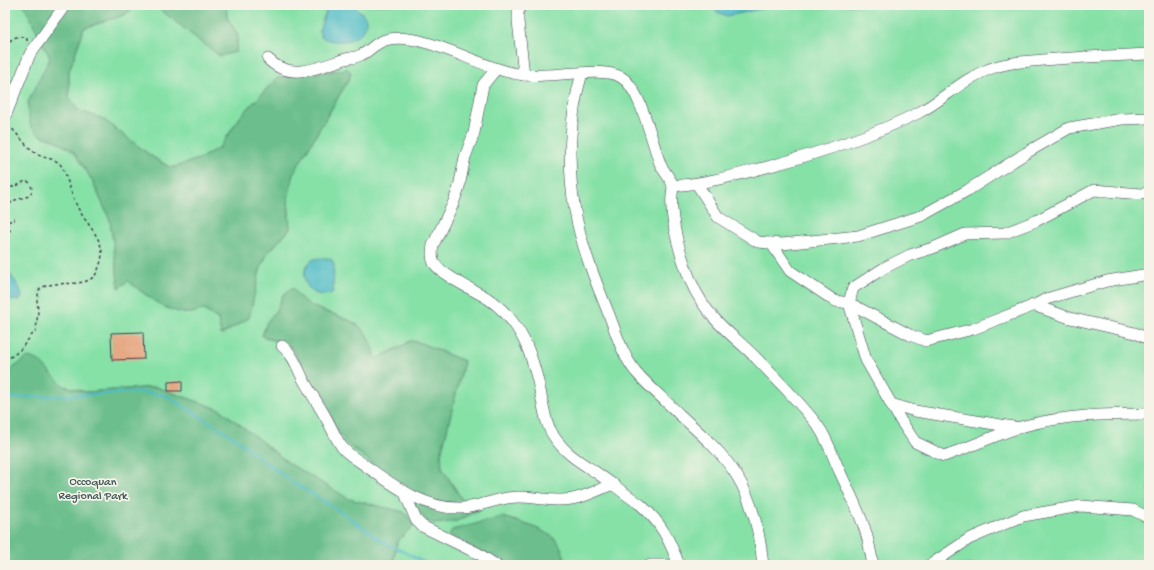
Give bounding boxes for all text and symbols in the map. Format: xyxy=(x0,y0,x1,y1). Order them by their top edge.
park label: Occoquan Regional Park xyxy=(59,476,129,504)

